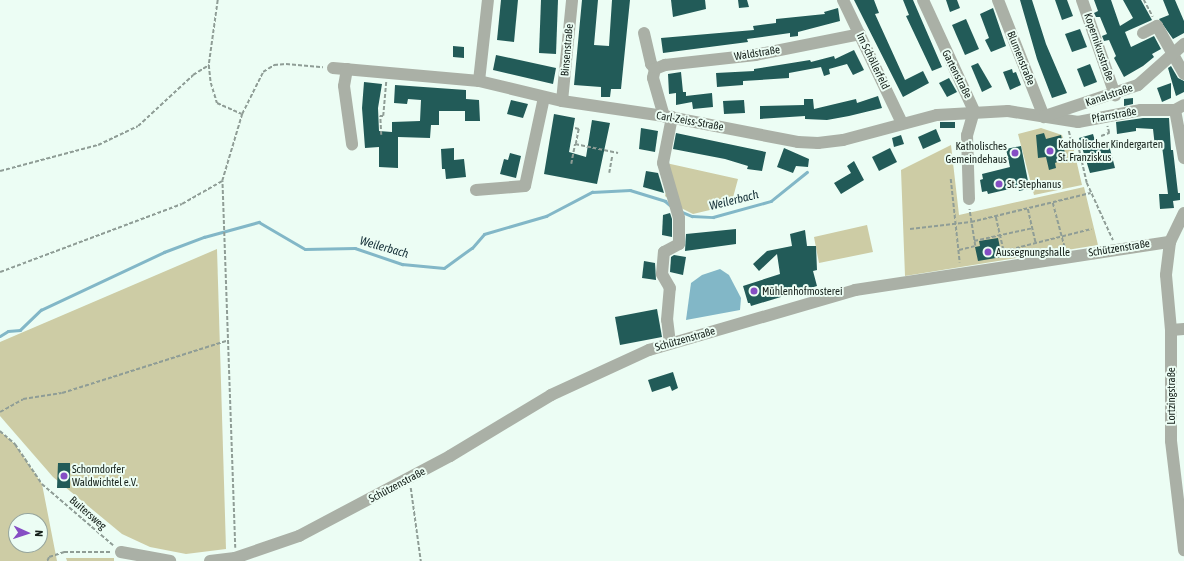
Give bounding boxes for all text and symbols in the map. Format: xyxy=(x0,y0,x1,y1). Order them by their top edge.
street label: Kopernikusstraße xyxy=(1081,11,1117,83)
street label: Binsenstraße xyxy=(558,23,576,77)
street label: Blumenstraße xyxy=(1004,29,1038,87)
street label: Im Schöllerfeld xyxy=(854,31,892,91)
street label: Waldstraße xyxy=(733,43,781,63)
street label: Gartenstraße xyxy=(939,47,975,101)
street label: Kanalstraße xyxy=(1084,81,1134,109)
street label: Pfarrstraße xyxy=(1091,105,1137,125)
street label: Carl-Zeiss-Straße xyxy=(655,109,725,133)
place label: Katholischer Kindergarten St. Franziskus xyxy=(1058,138,1163,164)
place label: Katholisches Gemeindehaus xyxy=(946,140,1007,166)
marker: Katholischer Kindergarten St. Franziskus xyxy=(1045,146,1055,156)
marker: Katholisches Gemeindehaus xyxy=(1010,148,1020,158)
place label: St. Stephanus xyxy=(1007,177,1061,191)
marker: St. Stephanus xyxy=(994,179,1004,189)
water label: Weilerbach xyxy=(708,188,760,214)
water label: Weilerbach xyxy=(358,234,410,262)
street label: Schützenstraße xyxy=(1087,237,1151,259)
place label: Aussegnungshalle xyxy=(996,245,1070,259)
marker: Aussegnungshalle xyxy=(983,247,993,257)
place label: Mühlenhofmosterei xyxy=(762,284,842,298)
marker: Mühlenhofmosterei xyxy=(749,286,759,296)
street label: Schützenstraße xyxy=(653,324,717,354)
street label: Lortzingstraße xyxy=(1164,367,1178,425)
place label: Schorndorfer Waldwichtel e.V. xyxy=(72,463,138,489)
street label: Schützenstraße xyxy=(367,465,427,505)
marker: Schorndorfer Waldwichtel e.V. xyxy=(59,471,69,481)
street label: Buitersweg xyxy=(67,493,109,533)
north arrow xyxy=(8,513,48,553)
text: N xyxy=(33,530,45,537)

